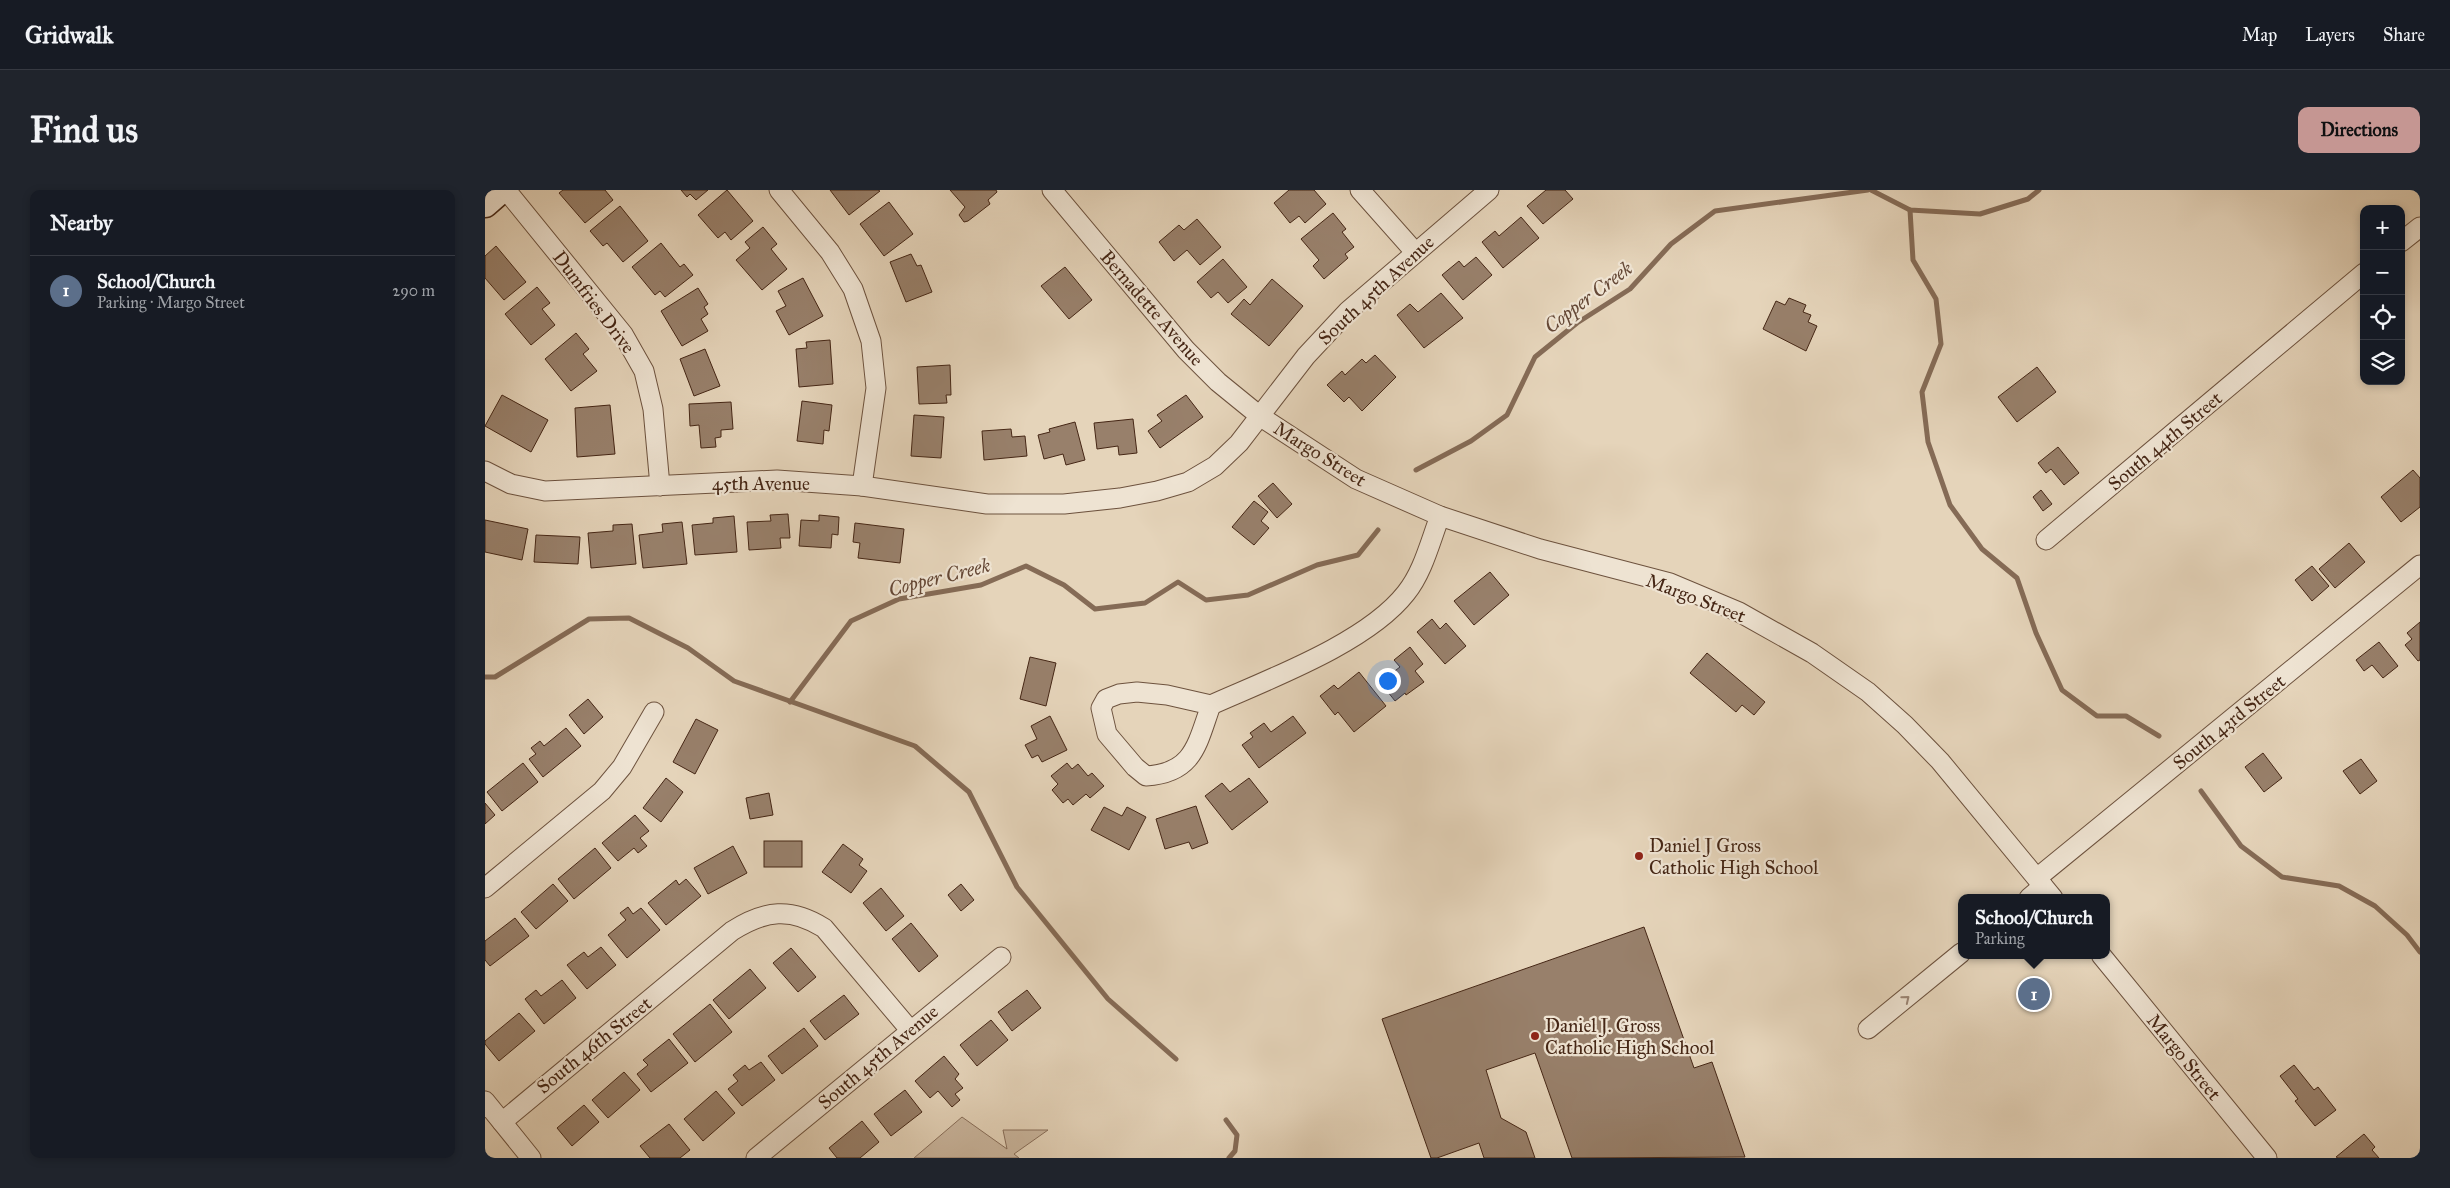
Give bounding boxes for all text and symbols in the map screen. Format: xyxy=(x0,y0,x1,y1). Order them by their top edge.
text: Gridwalk xyxy=(25,20,113,50)
text: Map xyxy=(2242,24,2277,46)
text: Layers xyxy=(2305,24,2355,46)
text: Share xyxy=(2383,24,2425,46)
button: Directions xyxy=(2298,107,2420,153)
text: Find us xyxy=(30,109,138,152)
map controls xyxy=(2360,205,2405,385)
button: + xyxy=(2360,205,2405,250)
text: Nearby xyxy=(50,210,113,236)
street label: South 45th Avenue xyxy=(1313,230,1439,350)
street label: Bernadette Avenue xyxy=(1095,245,1209,371)
street label: Dumfries Drive xyxy=(548,246,640,358)
button: − xyxy=(2360,250,2405,295)
water label: Copper Creek xyxy=(1539,256,1638,339)
text: School/Church xyxy=(97,270,215,293)
text: 1 xyxy=(63,281,69,300)
text: 290 m xyxy=(392,281,435,300)
text: Parking · Margo Street xyxy=(97,293,245,312)
button: locate xyxy=(2360,295,2405,340)
button: layers xyxy=(2360,340,2405,385)
street label: South 44th Street xyxy=(2103,386,2227,495)
street label: Margo Street xyxy=(1269,417,1371,492)
street label: 45th Avenue xyxy=(712,472,810,495)
water label: Copper Creek xyxy=(886,553,993,602)
street label: Margo Street xyxy=(1643,569,1749,629)
your location xyxy=(1375,668,1401,694)
street label: South 43rd Street xyxy=(2168,669,2290,774)
place label: Daniel J Gross Catholic High School xyxy=(1649,834,1819,880)
marker: Daniel J Gross Catholic High School xyxy=(1633,850,1645,862)
popup xyxy=(1958,894,2110,959)
text: School/Church xyxy=(1975,906,2093,929)
text: Parking xyxy=(1975,929,2024,948)
pin: 1 xyxy=(2018,975,2050,1013)
street label: South 46th Street xyxy=(532,992,656,1098)
one-way arrow xyxy=(1901,995,1910,1004)
street label: South 45th Avenue xyxy=(813,1000,943,1114)
street label: Margo Street xyxy=(2141,1009,2226,1106)
place label: Daniel J. Gross Catholic High School xyxy=(1545,1014,1715,1060)
marker: Daniel J. Gross Catholic High School xyxy=(1529,1030,1541,1042)

